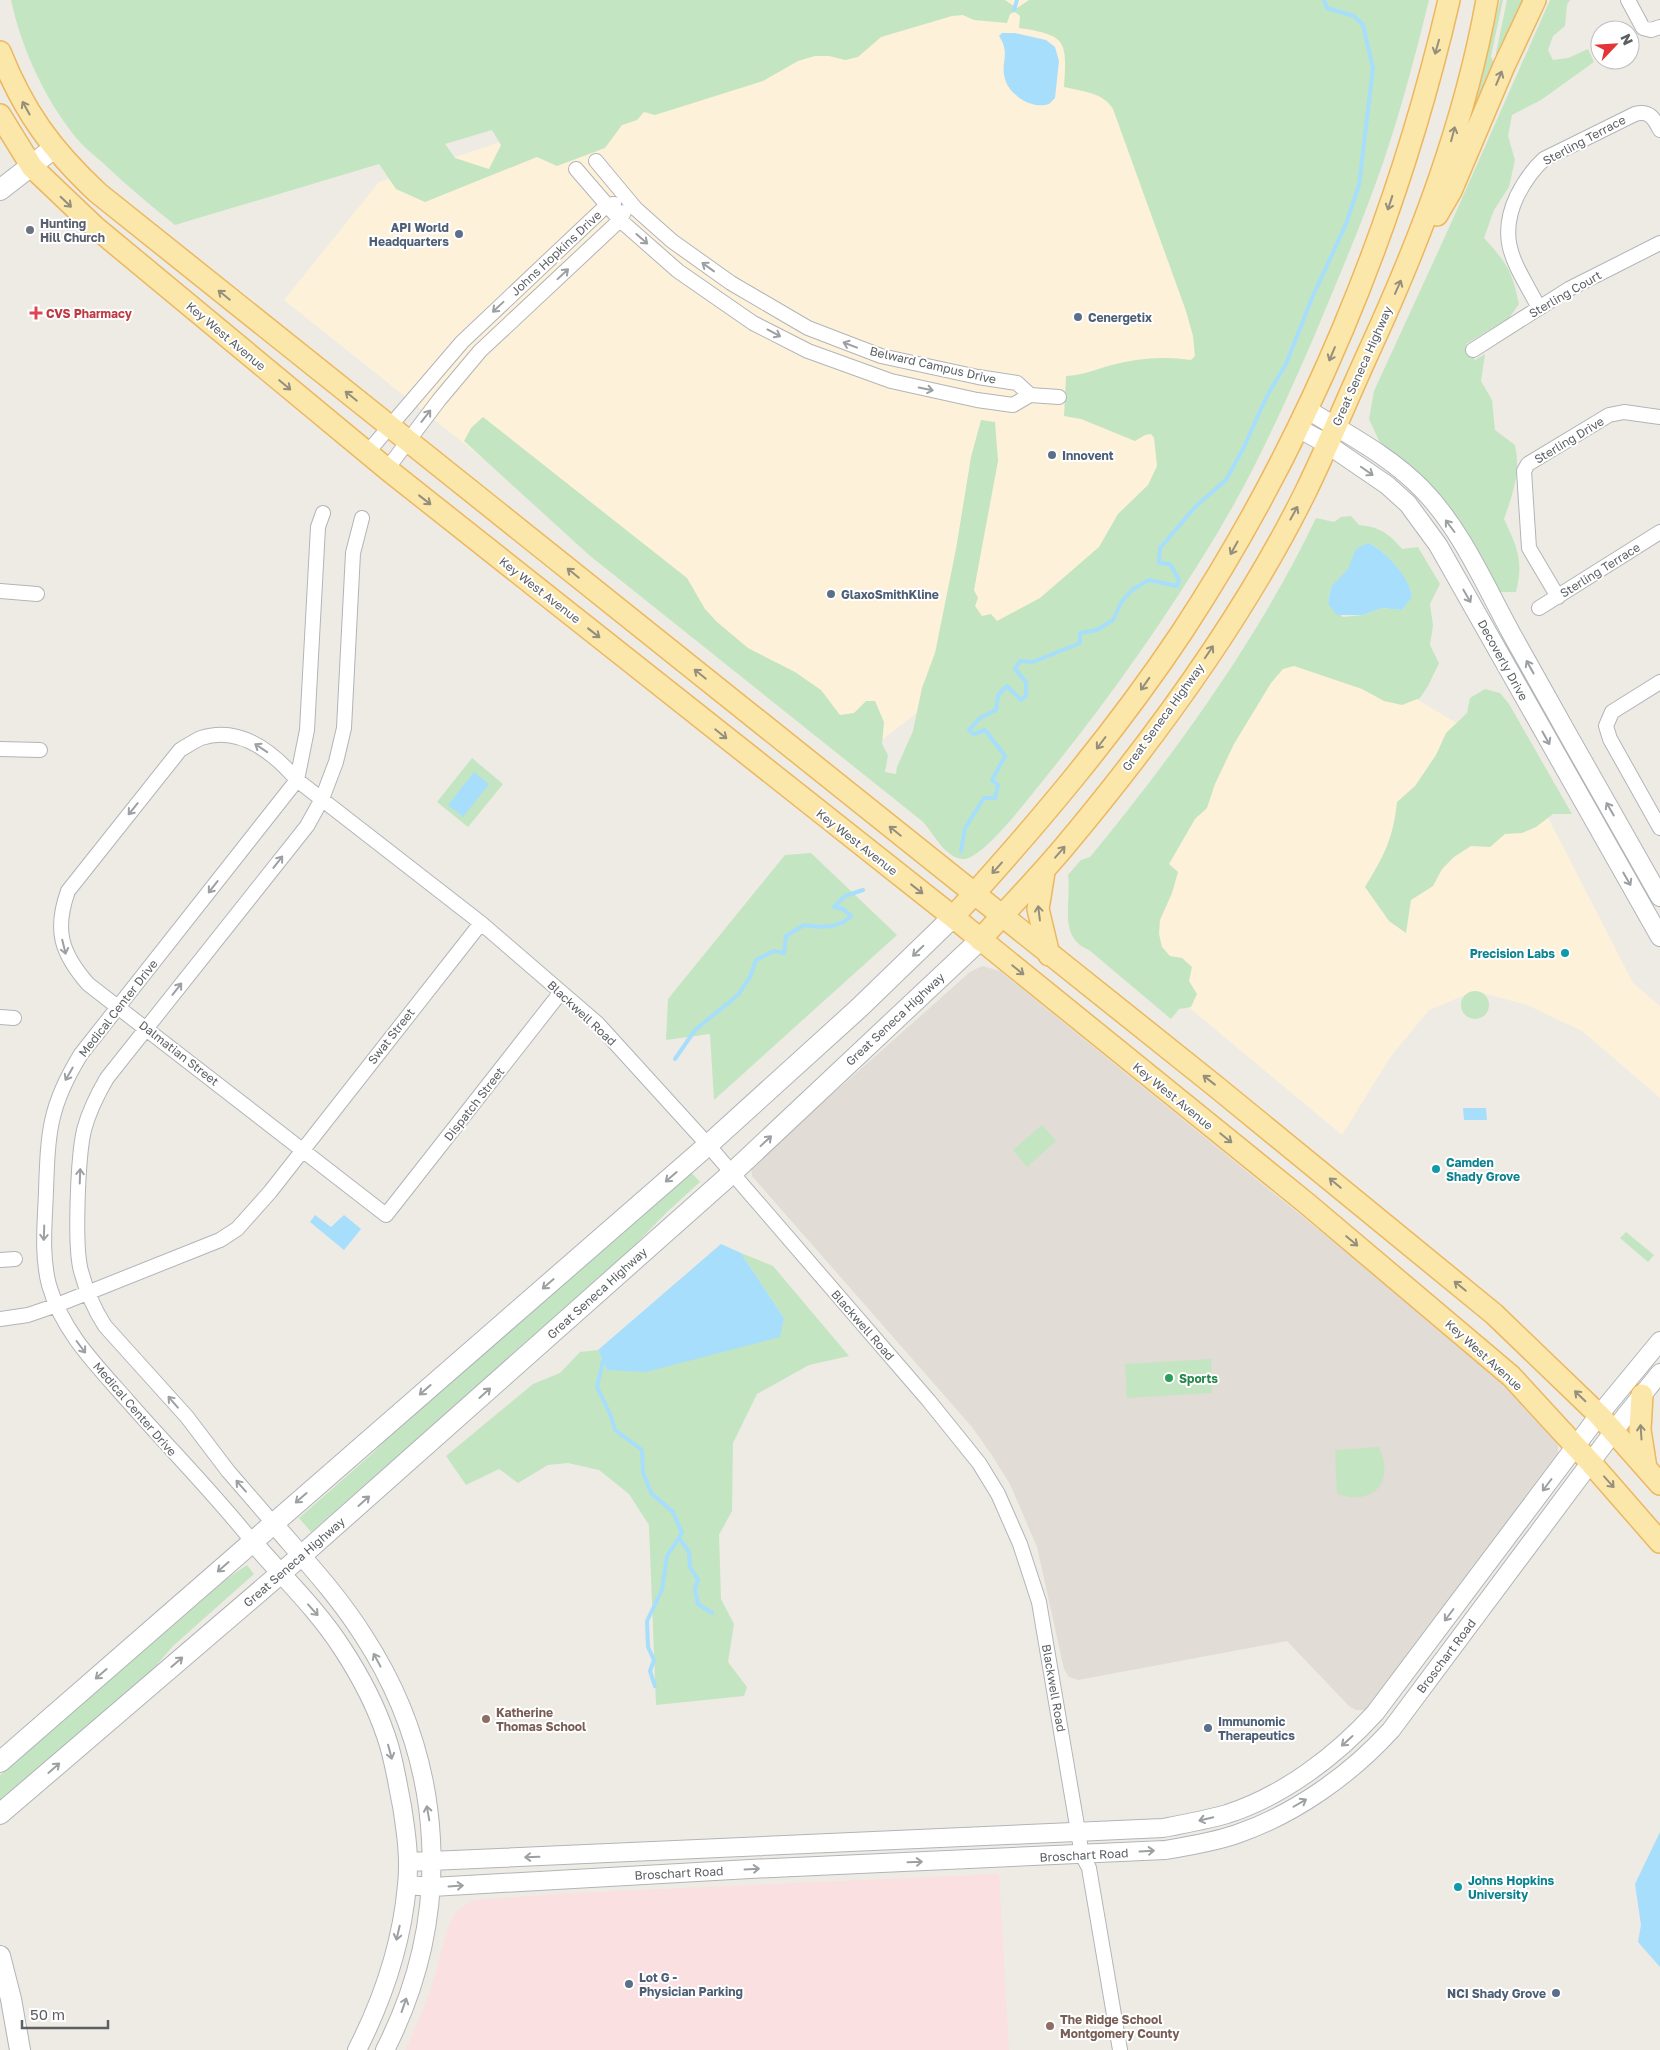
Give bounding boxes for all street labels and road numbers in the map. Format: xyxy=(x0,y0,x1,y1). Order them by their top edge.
street label: Sterling Terrace xyxy=(1540,112,1628,168)
street label: Johns Hopkins Drive xyxy=(508,207,604,299)
street label: Sterling Court xyxy=(1526,267,1604,321)
street label: Key West Avenue xyxy=(183,298,269,374)
street label: Great Seneca Highway xyxy=(1329,304,1395,428)
street label: Belward Campus Drive xyxy=(868,343,998,387)
street label: Sterling Drive xyxy=(1532,413,1607,467)
street label: Sterling Terrace xyxy=(1557,539,1643,601)
street label: Key West Avenue xyxy=(496,554,584,626)
street label: Decoverly Drive xyxy=(1475,617,1531,703)
street label: Great Seneca Highway xyxy=(1119,660,1207,774)
street label: Key West Avenue xyxy=(813,806,901,878)
street label: Medical Center Drive xyxy=(75,956,161,1060)
street label: Great Seneca Highway xyxy=(843,969,948,1069)
street label: Blackwell Road xyxy=(544,977,620,1049)
street label: Swat Street xyxy=(364,1005,418,1067)
street label: Dalmatian Street xyxy=(136,1017,222,1089)
street label: Key West Avenue xyxy=(1130,1059,1216,1133)
street label: Dispatch Street xyxy=(441,1064,508,1144)
street label: Great Seneca Highway xyxy=(544,1244,650,1342)
street label: Blackwell Road xyxy=(828,1287,898,1363)
street label: Key West Avenue xyxy=(1442,1316,1526,1394)
street label: Medical Center Drive xyxy=(90,1359,180,1459)
street label: Great Seneca Highway xyxy=(240,1514,348,1610)
street label: Broschart Road xyxy=(1413,1616,1479,1696)
street label: Blackwell Road xyxy=(1039,1643,1069,1733)
street label: Broschart Road xyxy=(1039,1845,1129,1865)
street label: Broschart Road xyxy=(634,1863,724,1883)

